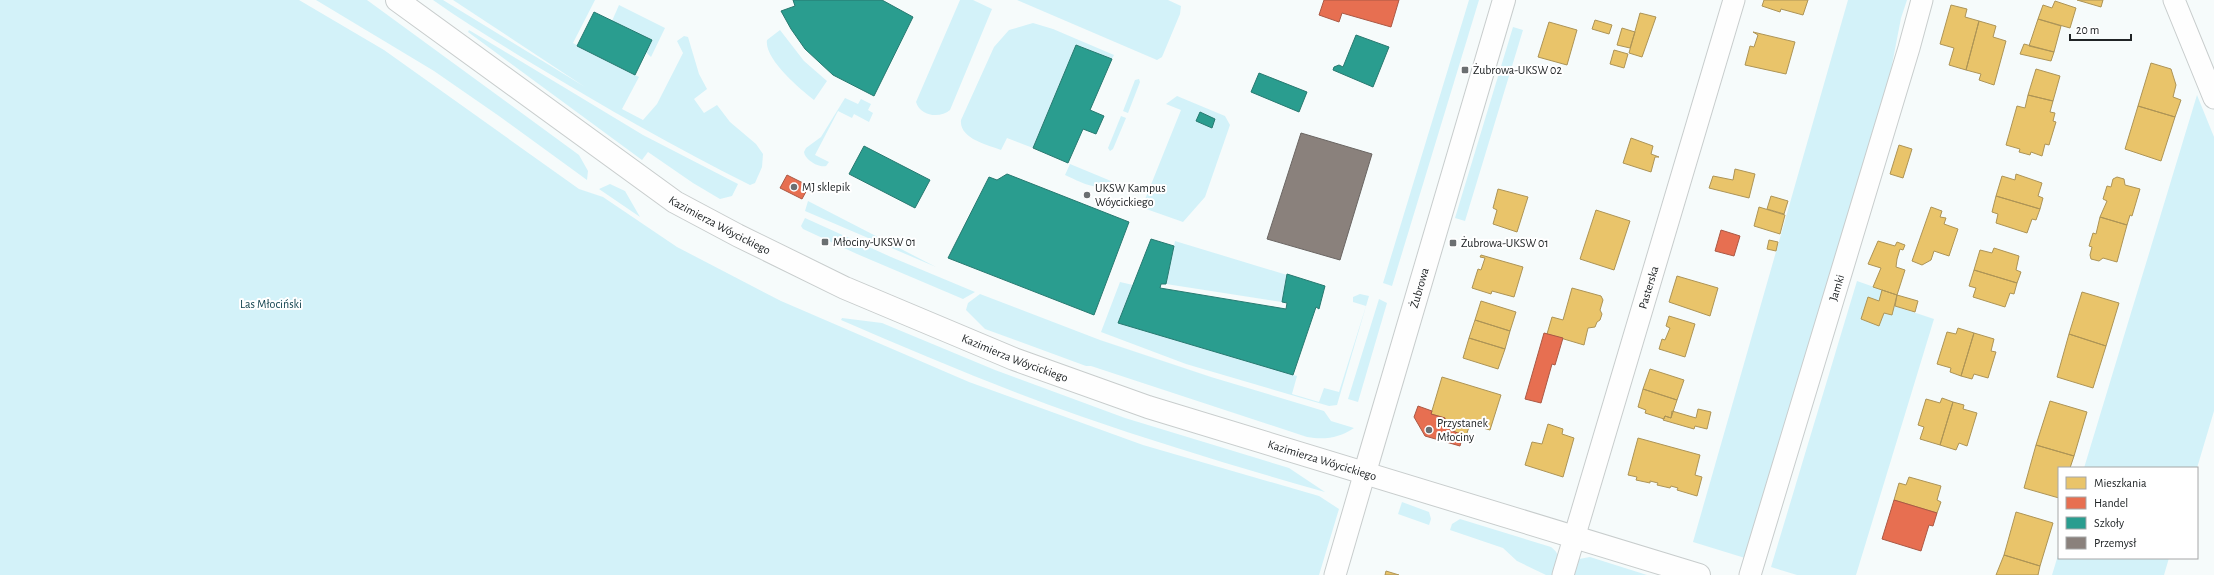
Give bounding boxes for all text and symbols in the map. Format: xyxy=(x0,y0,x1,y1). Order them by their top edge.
scale bar xyxy=(2070,16,2131,42)
text: 20 m xyxy=(2076,24,2099,36)
place label: Żubrowa-UKSW 02 xyxy=(1473,63,1562,76)
marker: Żubrowa-UKSW 02 xyxy=(1460,65,1470,75)
place label: MJ sklepik xyxy=(802,181,851,193)
marker: MJ sklepik xyxy=(789,182,799,192)
place label: UKSW Kampus Wóycickiego xyxy=(1095,182,1166,209)
marker: UKSW Kampus Wóycickiego xyxy=(1082,190,1092,200)
street label: Kazimierza Wóycickiego xyxy=(667,194,773,257)
place label: Młociny-UKSW 01 xyxy=(833,236,916,249)
place label: Żubrowa-UKSW 01 xyxy=(1461,236,1549,249)
marker: Młociny-UKSW 01 xyxy=(820,237,830,247)
marker: Żubrowa-UKSW 01 xyxy=(1448,238,1458,248)
street label: Pasterska xyxy=(1636,264,1661,310)
street label: Żubrowa xyxy=(1407,266,1431,309)
street label: Jamki xyxy=(1827,273,1846,302)
park label: Las Młociński xyxy=(240,298,302,310)
street label: Kazimierza Wóycickiego xyxy=(960,332,1070,384)
place label: Przystanek Młociny xyxy=(1437,417,1488,444)
marker: Przystanek Młociny xyxy=(1424,425,1434,435)
street label: Kazimierza Wóycickiego xyxy=(1266,438,1378,482)
legend xyxy=(2058,467,2198,559)
text: Mieszkania xyxy=(2094,477,2147,489)
text: Handel xyxy=(2094,497,2128,509)
text: Szkoły xyxy=(2094,517,2124,530)
text: Przemysł xyxy=(2094,537,2137,550)

